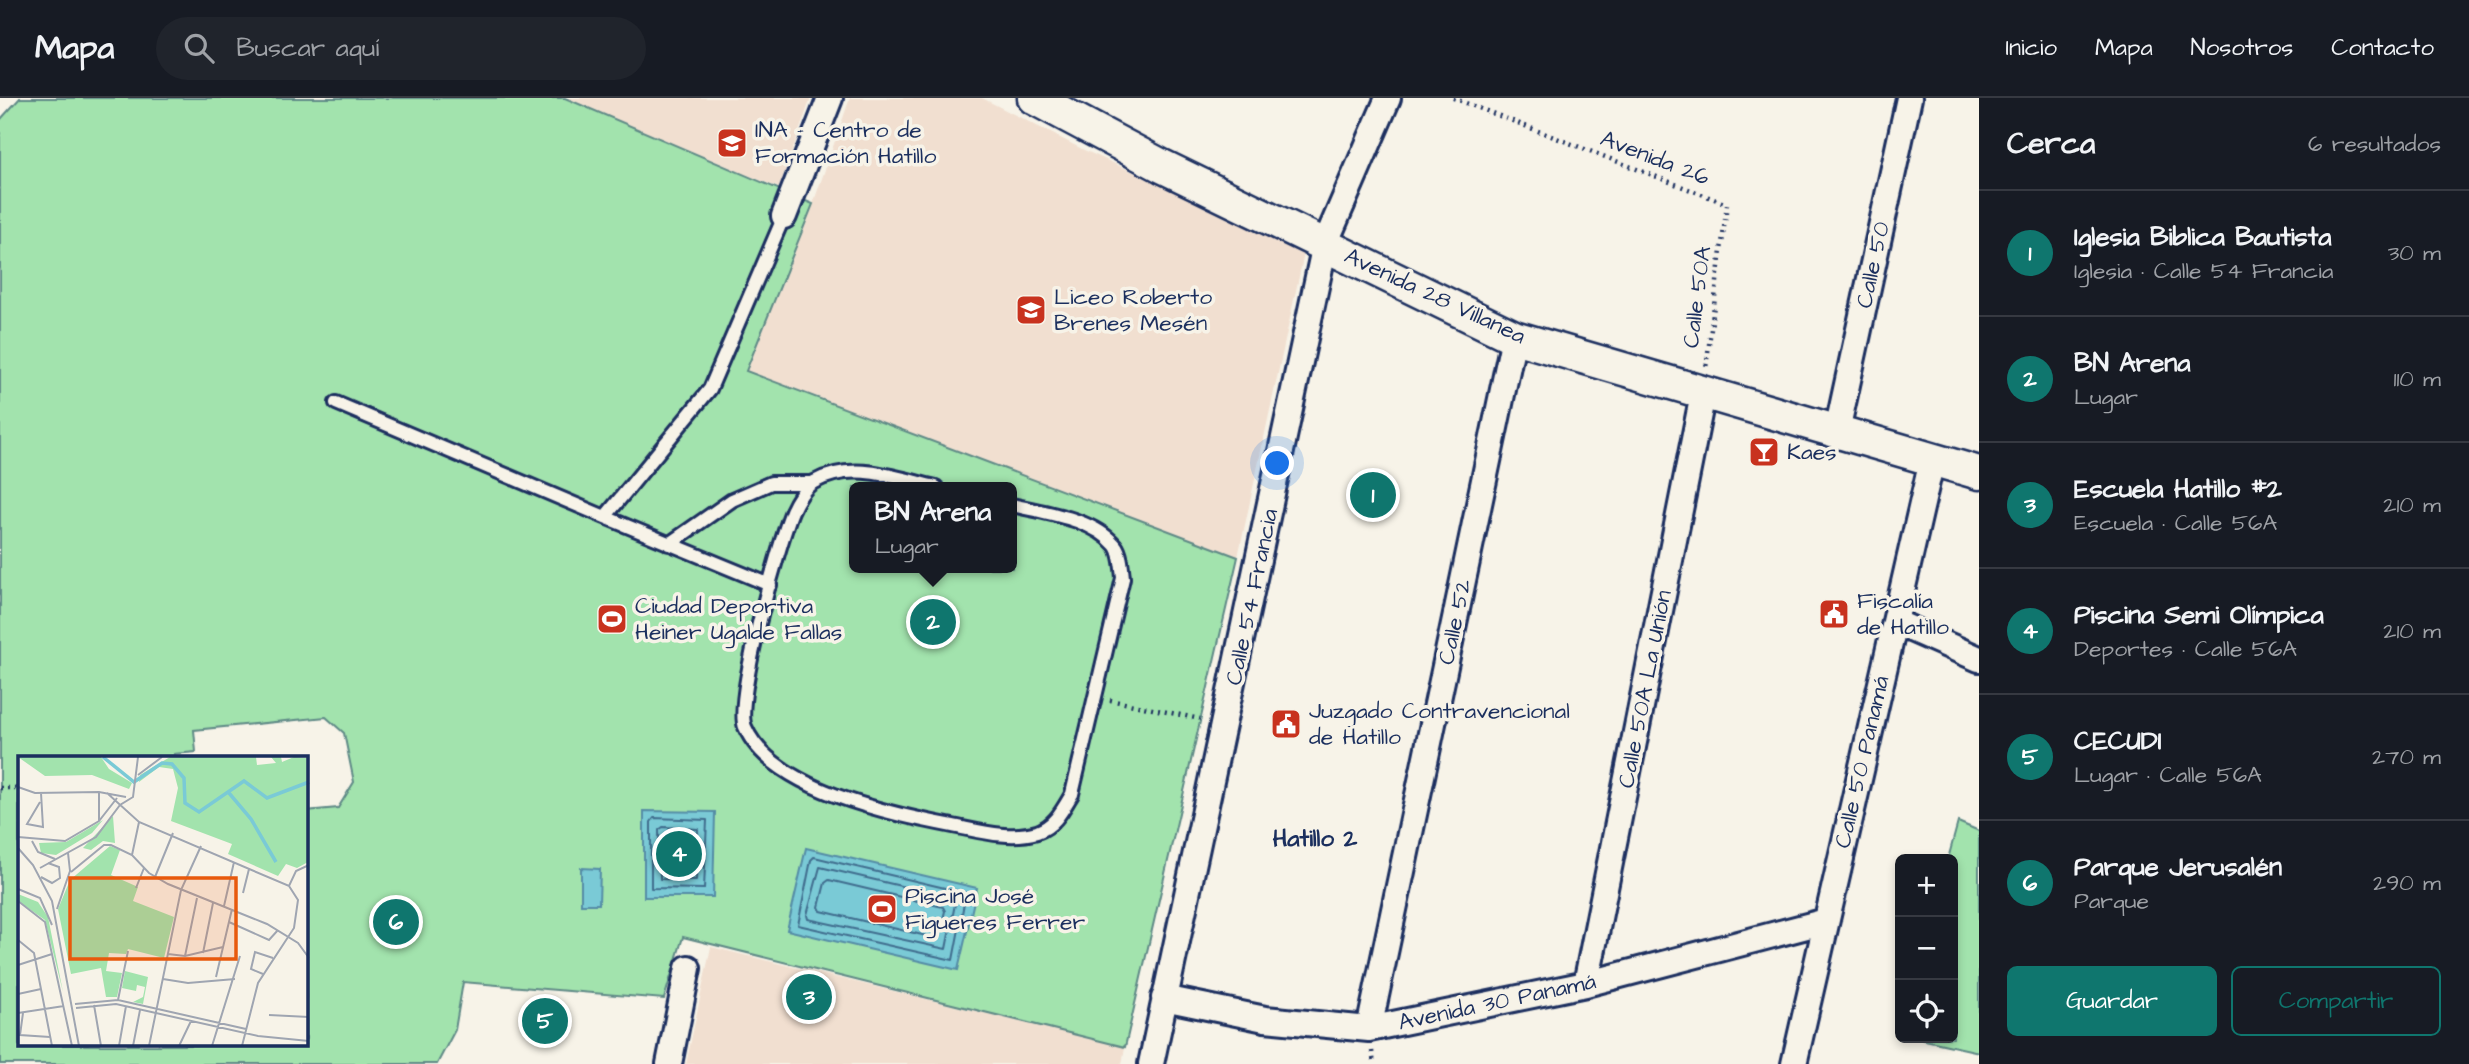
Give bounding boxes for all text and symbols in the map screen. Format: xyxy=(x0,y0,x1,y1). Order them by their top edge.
search box xyxy=(156,17,646,80)
text: Mapa xyxy=(35,25,114,71)
icon: search xyxy=(180,29,218,67)
text: Buscar aquí xyxy=(236,30,379,66)
text: Inicio xyxy=(2005,31,2057,65)
text: Mapa xyxy=(2095,31,2153,65)
text: Nosotros xyxy=(2191,31,2293,65)
text: Contacto xyxy=(2331,31,2434,65)
place label: INA - Centro de Formación Hatillo xyxy=(755,114,936,172)
street label: Avenida 26 xyxy=(1596,123,1714,193)
text: Cerca xyxy=(2007,123,2095,165)
school or university icon: INA - Centro de Formación Hatillo xyxy=(715,126,749,160)
text: 6 resultados xyxy=(2308,128,2441,160)
street label: Calle 50 xyxy=(1848,219,1898,311)
text: Iglesia Biblica Bautista xyxy=(2074,219,2331,255)
text: 1 xyxy=(2029,237,2031,269)
text: 30 m xyxy=(2388,237,2441,269)
street label: Avenida 28 Villanea xyxy=(1339,240,1531,352)
street label: Calle 50A xyxy=(1675,244,1719,350)
text: Iglesia · Calle 54 Francia xyxy=(2074,255,2333,287)
place label: Liceo Roberto Brenes Mesén xyxy=(1054,281,1212,339)
school or university icon: Liceo Roberto Brenes Mesén xyxy=(1014,293,1048,327)
text: BN Arena xyxy=(2074,345,2191,381)
text: 2 xyxy=(2023,363,2037,395)
text: 110 m xyxy=(2393,363,2441,395)
text: Lugar xyxy=(2074,381,2138,413)
bar icon: Kaes xyxy=(1747,435,1781,469)
place label: Kaes xyxy=(1787,436,1837,468)
your location xyxy=(1260,446,1294,480)
pin: 1 xyxy=(1350,469,1396,521)
text: Escuela Hatillo #2 xyxy=(2074,471,2282,507)
popup xyxy=(849,482,1017,573)
text: 3 xyxy=(2024,489,2036,521)
text: 210 m xyxy=(2383,489,2441,521)
text: BN Arena xyxy=(875,494,991,530)
street label: Calle 54 Francia xyxy=(1218,506,1286,688)
text: Escuela · Calle 56A xyxy=(2074,507,2277,539)
text: Lugar xyxy=(875,530,939,562)
street label: Calle 52 xyxy=(1430,576,1480,668)
place label: Fiscalía de Hatillo xyxy=(1857,585,1949,643)
street label: Calle 50A La Unión xyxy=(1610,587,1680,791)
place label: Ciudad Deportiva Heiner Ugalde Fallas xyxy=(635,590,842,649)
pin: 2 xyxy=(910,596,956,648)
public building icon: Fiscalía de Hatillo xyxy=(1817,597,1851,631)
text: Piscina Semi Olímpica xyxy=(2074,597,2324,633)
sports icon: Ciudad Deportiva Heiner Ugalde Fallas xyxy=(595,602,629,636)
text: 4 xyxy=(2022,615,2038,647)
text: 210 m xyxy=(2383,615,2441,647)
text: Deportes · Calle 56A xyxy=(2074,633,2297,665)
street label: Calle 50 Panamá xyxy=(1827,672,1897,851)
place label: Juzgado Contravencional de Hatillo xyxy=(1309,695,1570,753)
public building icon: Juzgado Contravencional de Hatillo xyxy=(1269,707,1303,741)
text: CECUDI xyxy=(2074,723,2162,759)
text: 5 xyxy=(2022,741,2038,773)
text: 270 m xyxy=(2372,741,2441,773)
inset map xyxy=(18,756,308,1046)
text: Lugar · Calle 56A xyxy=(2074,759,2262,791)
district label: Hatillo 2 xyxy=(1273,822,1358,856)
pin: 4 xyxy=(656,828,702,880)
text: Parque Jerusalén xyxy=(2074,849,2282,885)
map controls xyxy=(1895,854,1958,1043)
button: + xyxy=(1895,854,1958,917)
text: 6 xyxy=(2023,867,2037,899)
text: 290 m xyxy=(2373,867,2441,899)
place label: Piscina José Figueres Ferrer xyxy=(905,880,1085,939)
text: Parque xyxy=(2074,885,2149,917)
sports icon: Piscina José Figueres Ferrer xyxy=(865,892,899,926)
pin: 6 xyxy=(373,896,419,948)
button: − xyxy=(1895,917,1958,980)
street label: Avenida 30 Panamá xyxy=(1395,965,1599,1039)
button: Guardar xyxy=(2007,966,2217,1036)
button: Compartir xyxy=(2231,966,2441,1036)
pin: 3 xyxy=(786,971,832,1023)
button: locate xyxy=(1895,980,1958,1043)
pin: 5 xyxy=(522,995,568,1047)

